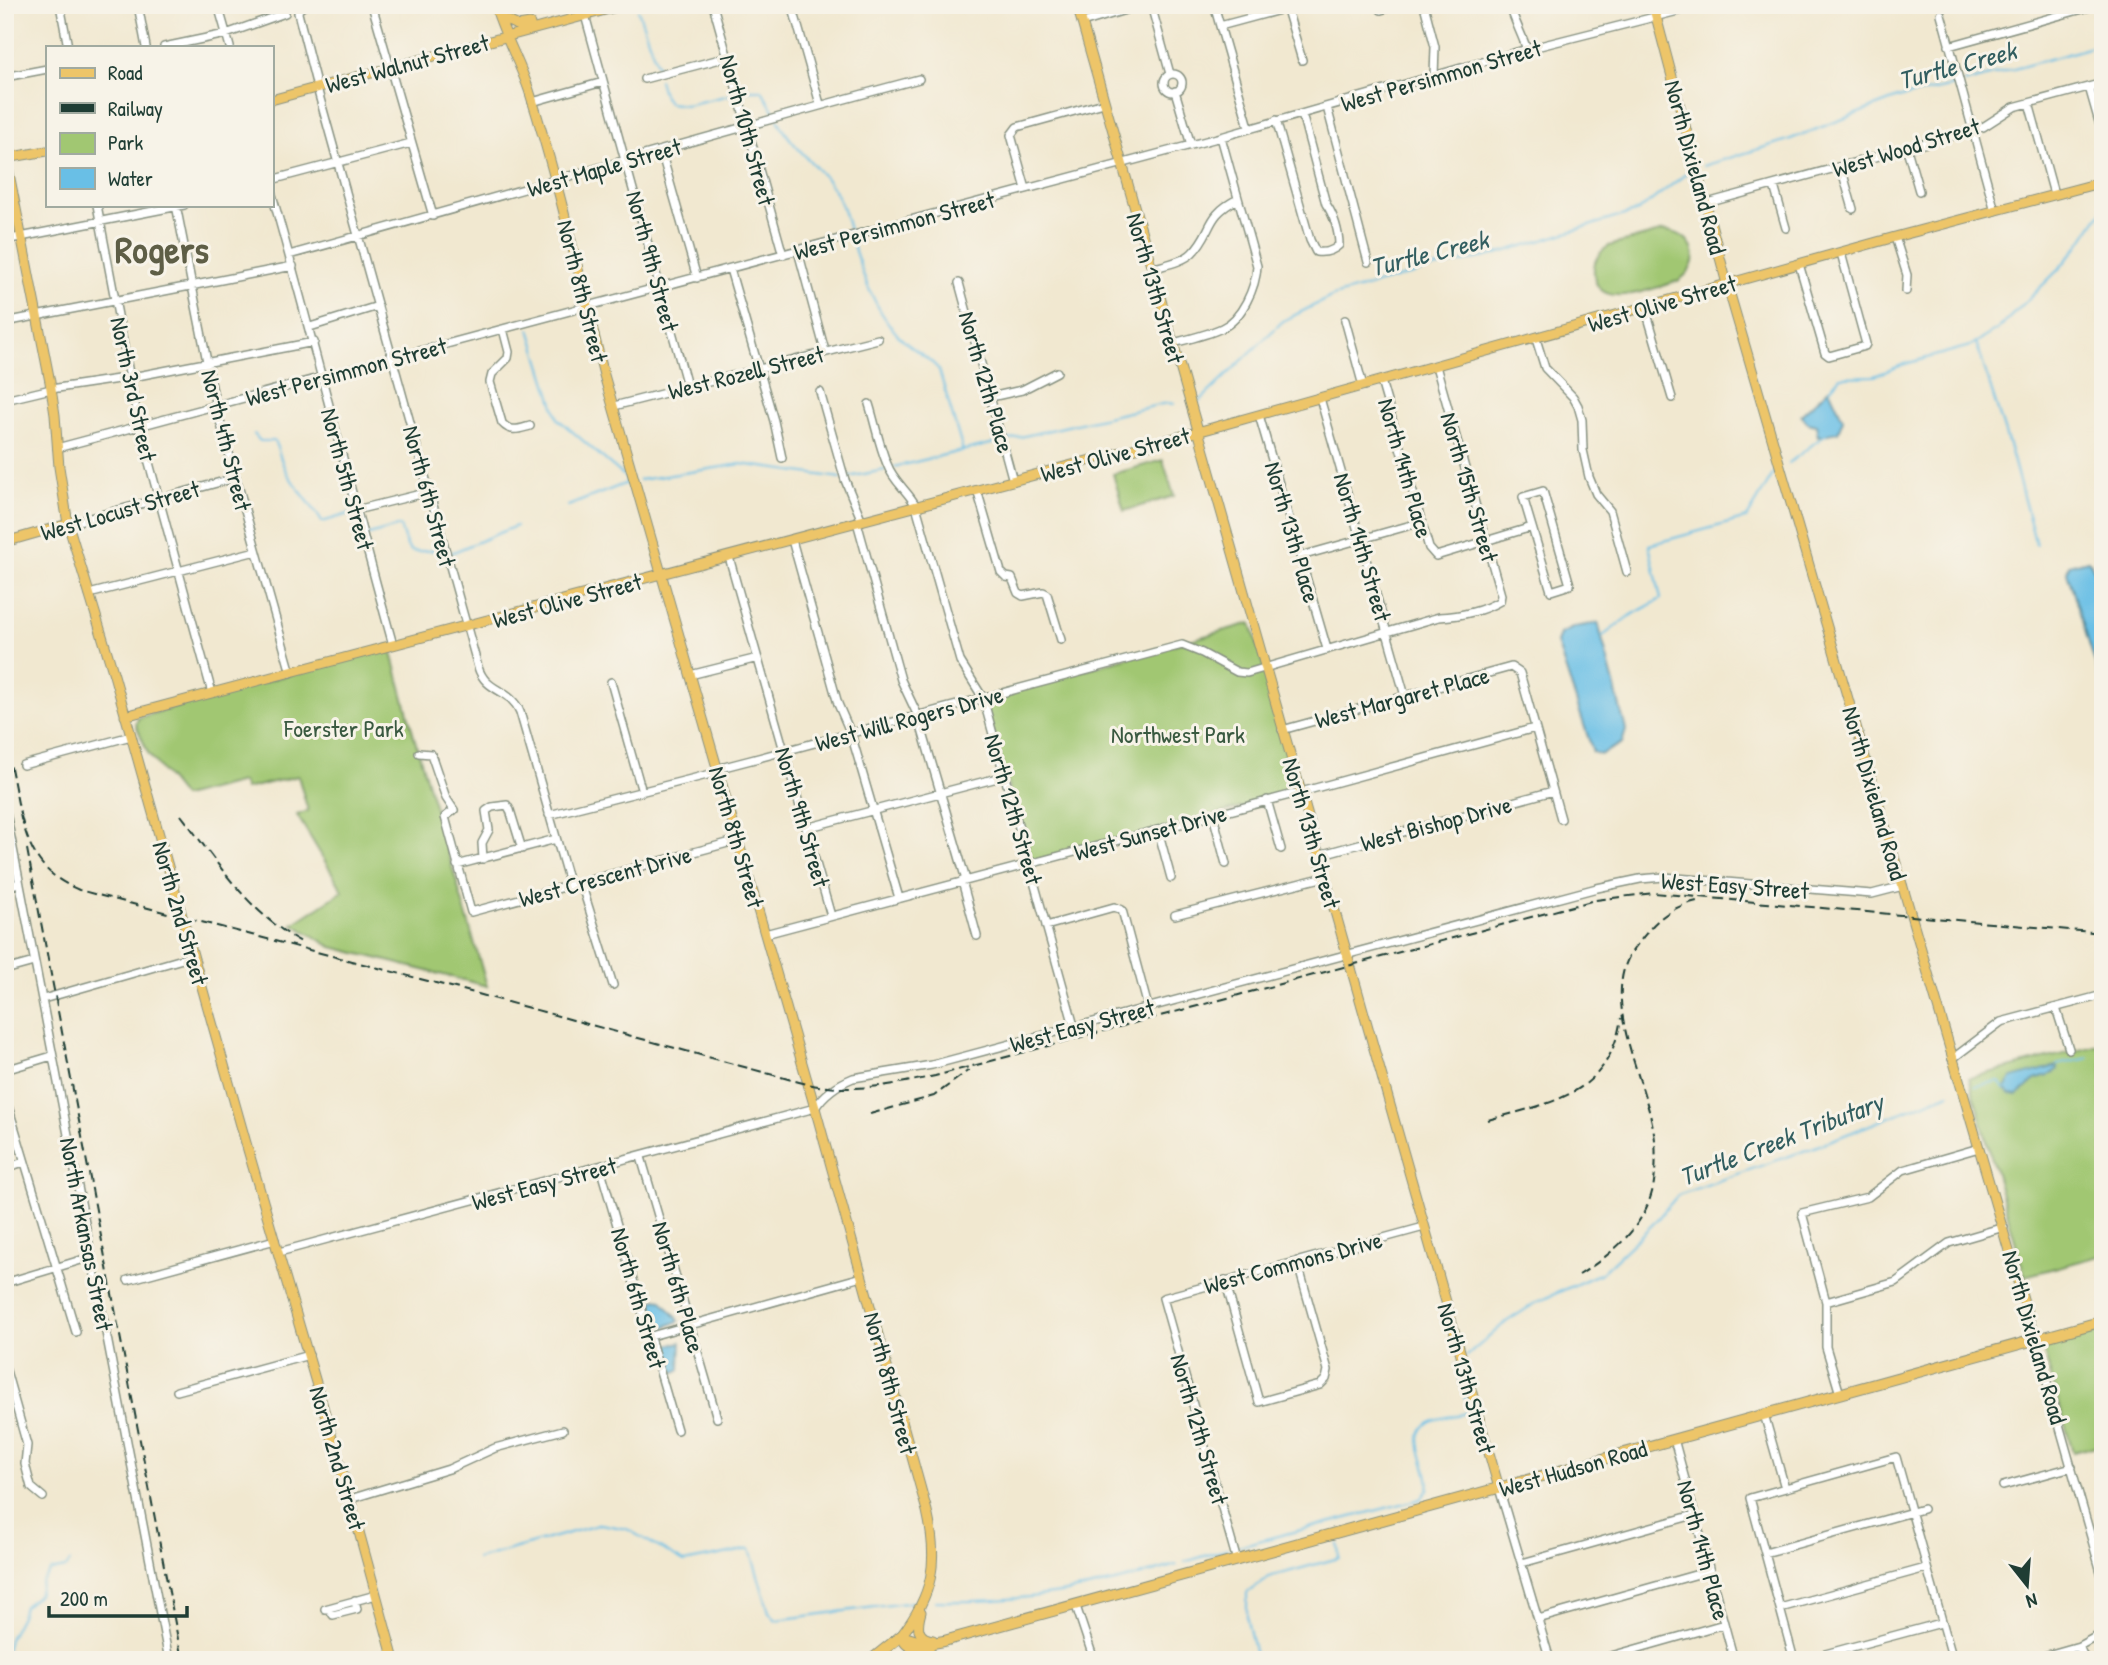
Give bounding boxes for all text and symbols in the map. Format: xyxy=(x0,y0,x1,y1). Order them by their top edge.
street label: West Walnut Street xyxy=(322,26,493,100)
street label: West Persimmon Street xyxy=(1337,31,1546,119)
water label: Turtle Creek xyxy=(1894,32,2022,97)
legend xyxy=(46,46,273,206)
street label: North 10th Street xyxy=(713,51,784,210)
text: Road xyxy=(108,58,142,87)
street label: North Dixieland Road xyxy=(1657,76,1735,258)
text: Railway xyxy=(108,94,163,123)
street label: West Wood Street xyxy=(1829,109,1984,185)
text: Park xyxy=(108,128,143,157)
street label: West Maple Street xyxy=(523,130,685,204)
text: Water xyxy=(108,164,153,193)
street label: West Persimmon Street xyxy=(790,183,999,267)
street label: North 9th Street xyxy=(619,187,687,335)
street label: North 13th Street xyxy=(1119,209,1193,367)
street label: North 8th Street xyxy=(550,216,616,366)
water label: Turtle Creek xyxy=(1366,221,1494,285)
district label: Rogers xyxy=(115,223,209,276)
street label: West Olive Street xyxy=(1584,266,1741,339)
street label: North 12th Place xyxy=(952,308,1023,457)
street label: North 3rd Street xyxy=(103,314,165,465)
street label: West Persimmon Street xyxy=(242,329,451,413)
street label: West Rozell Street xyxy=(665,337,828,407)
street label: North 4th Street xyxy=(194,366,260,515)
street label: North 14th Place xyxy=(1371,395,1441,542)
street label: North 5th Street xyxy=(314,405,382,554)
street label: North 15th Street xyxy=(1433,409,1507,566)
street label: West Olive Street xyxy=(1037,419,1194,489)
street label: North 6th Street xyxy=(396,422,464,571)
street label: North 13th Place xyxy=(1258,458,1328,607)
street label: North 14th Street xyxy=(1327,469,1400,626)
street label: West Locust Street xyxy=(37,472,204,548)
street label: West Olive Street xyxy=(489,565,646,635)
street label: West Margaret Place xyxy=(1311,658,1493,736)
street label: West Will Rogers Drive xyxy=(811,677,1007,758)
street label: North Dixieland Road xyxy=(1835,703,1915,883)
park label: Foerster Park xyxy=(283,712,404,744)
park label: Northwest Park xyxy=(1111,718,1245,750)
street label: North 12th Street xyxy=(977,730,1051,889)
street label: North 9th Street xyxy=(768,743,838,891)
street label: North 13th Street xyxy=(1275,754,1349,912)
street label: North 8th Street xyxy=(702,763,773,912)
street label: West Bishop Drive xyxy=(1357,787,1515,858)
street label: West Sunset Drive xyxy=(1070,796,1230,868)
street label: North 2nd Street xyxy=(145,837,217,989)
street label: West Crescent Drive xyxy=(515,838,695,914)
street label: West Easy Street xyxy=(1660,864,1811,906)
street label: West Easy Street xyxy=(1006,990,1158,1060)
water label: Turtle Creek Tributary xyxy=(1674,1083,1891,1195)
street label: North Arkansas Street xyxy=(53,1135,122,1334)
street label: West Easy Street xyxy=(468,1148,620,1218)
street label: North 6th Place xyxy=(645,1218,713,1357)
street label: West Commons Drive xyxy=(1200,1223,1386,1301)
street label: North 6th Street xyxy=(604,1224,675,1373)
street label: North Dixieland Road xyxy=(1995,1247,2075,1427)
street label: North 13th Street xyxy=(1430,1299,1504,1457)
street label: North 8th Street xyxy=(857,1309,925,1458)
street label: North 12th Street xyxy=(1163,1350,1237,1509)
street label: North 2nd Street xyxy=(302,1382,374,1534)
street label: West Hudson Road xyxy=(1495,1432,1651,1504)
street label: North 14th Place xyxy=(1670,1477,1738,1624)
north arrow xyxy=(1993,1550,2062,1620)
scale bar xyxy=(49,1574,187,1618)
text: 200 m xyxy=(60,1584,108,1613)
text: N xyxy=(2023,1587,2041,1615)

